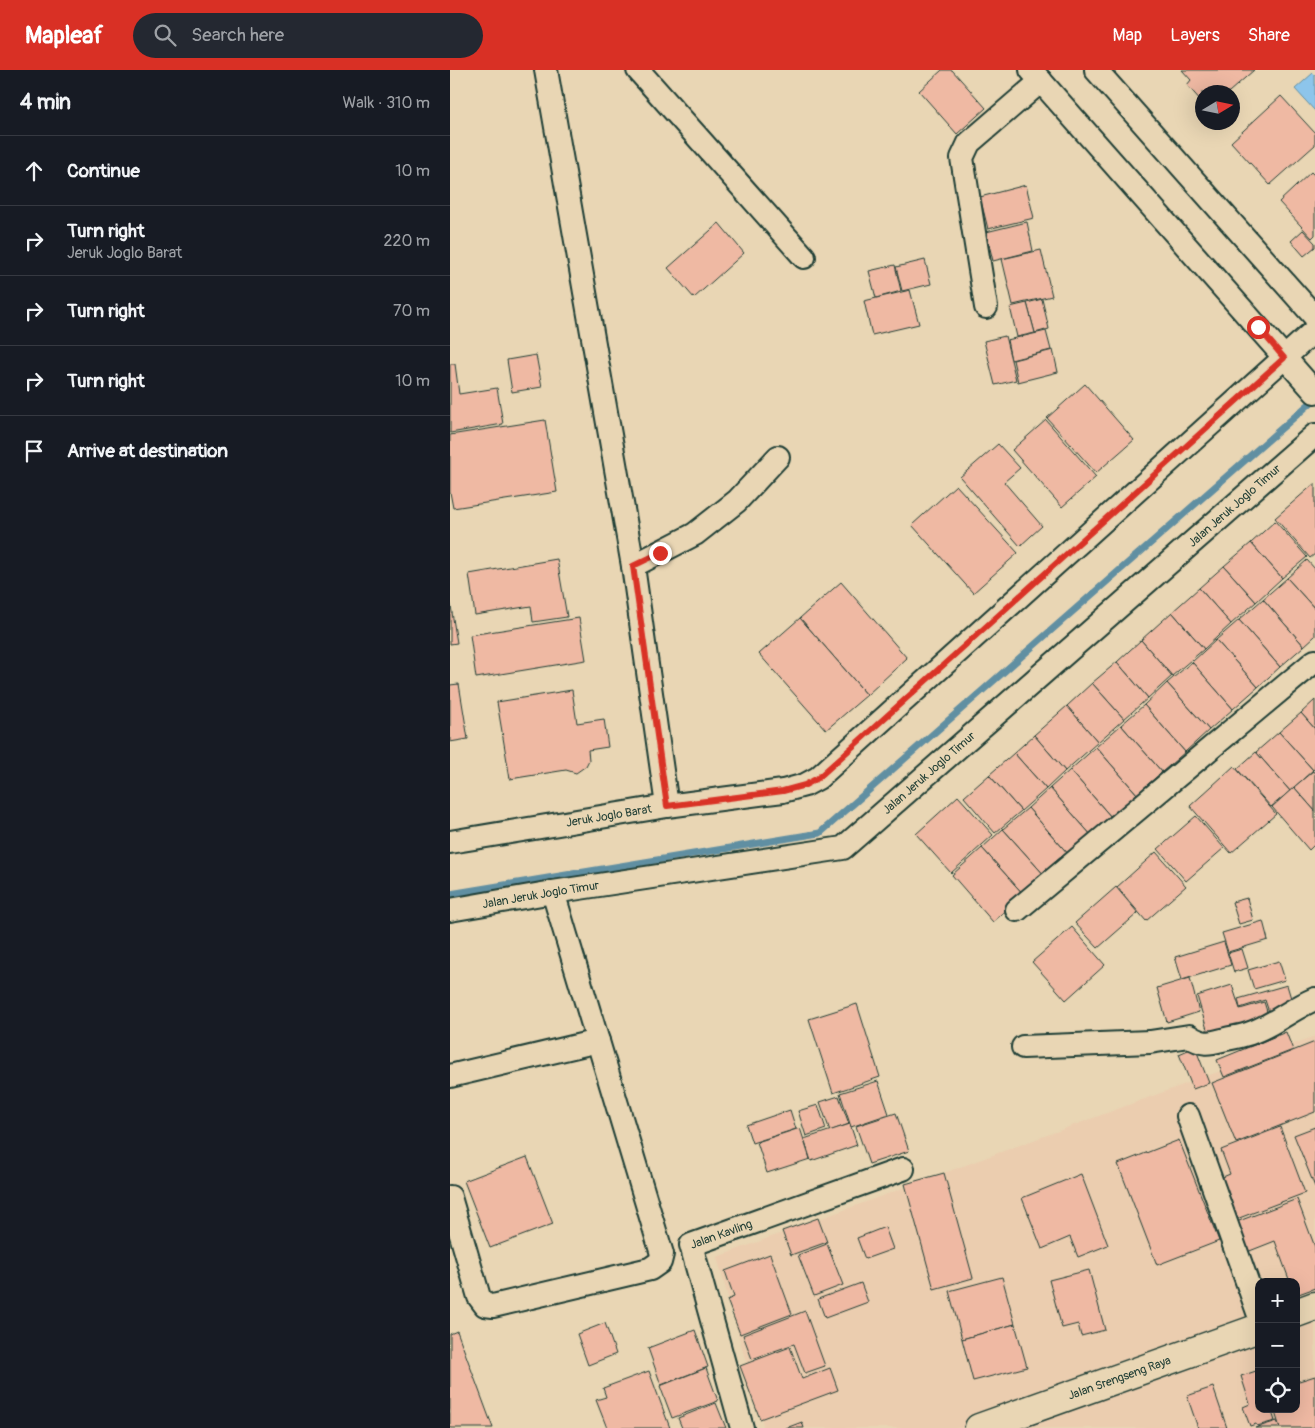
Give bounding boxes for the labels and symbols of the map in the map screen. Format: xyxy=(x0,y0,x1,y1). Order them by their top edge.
north arrow xyxy=(1195,85,1240,130)
route start xyxy=(1247,316,1270,339)
street label: Jalan Jeruk Joglo Timur xyxy=(1185,460,1284,550)
route end xyxy=(649,542,672,565)
street label: Jalan Jeruk Joglo Timur xyxy=(879,728,979,817)
street label: Jeruk Joglo Barat xyxy=(565,801,653,830)
street label: Jalan Jeruk Joglo Timur xyxy=(481,877,601,912)
street label: Jalan Kavling xyxy=(688,1216,754,1252)
street label: Jalan Srengseng Raya xyxy=(1066,1352,1173,1403)

